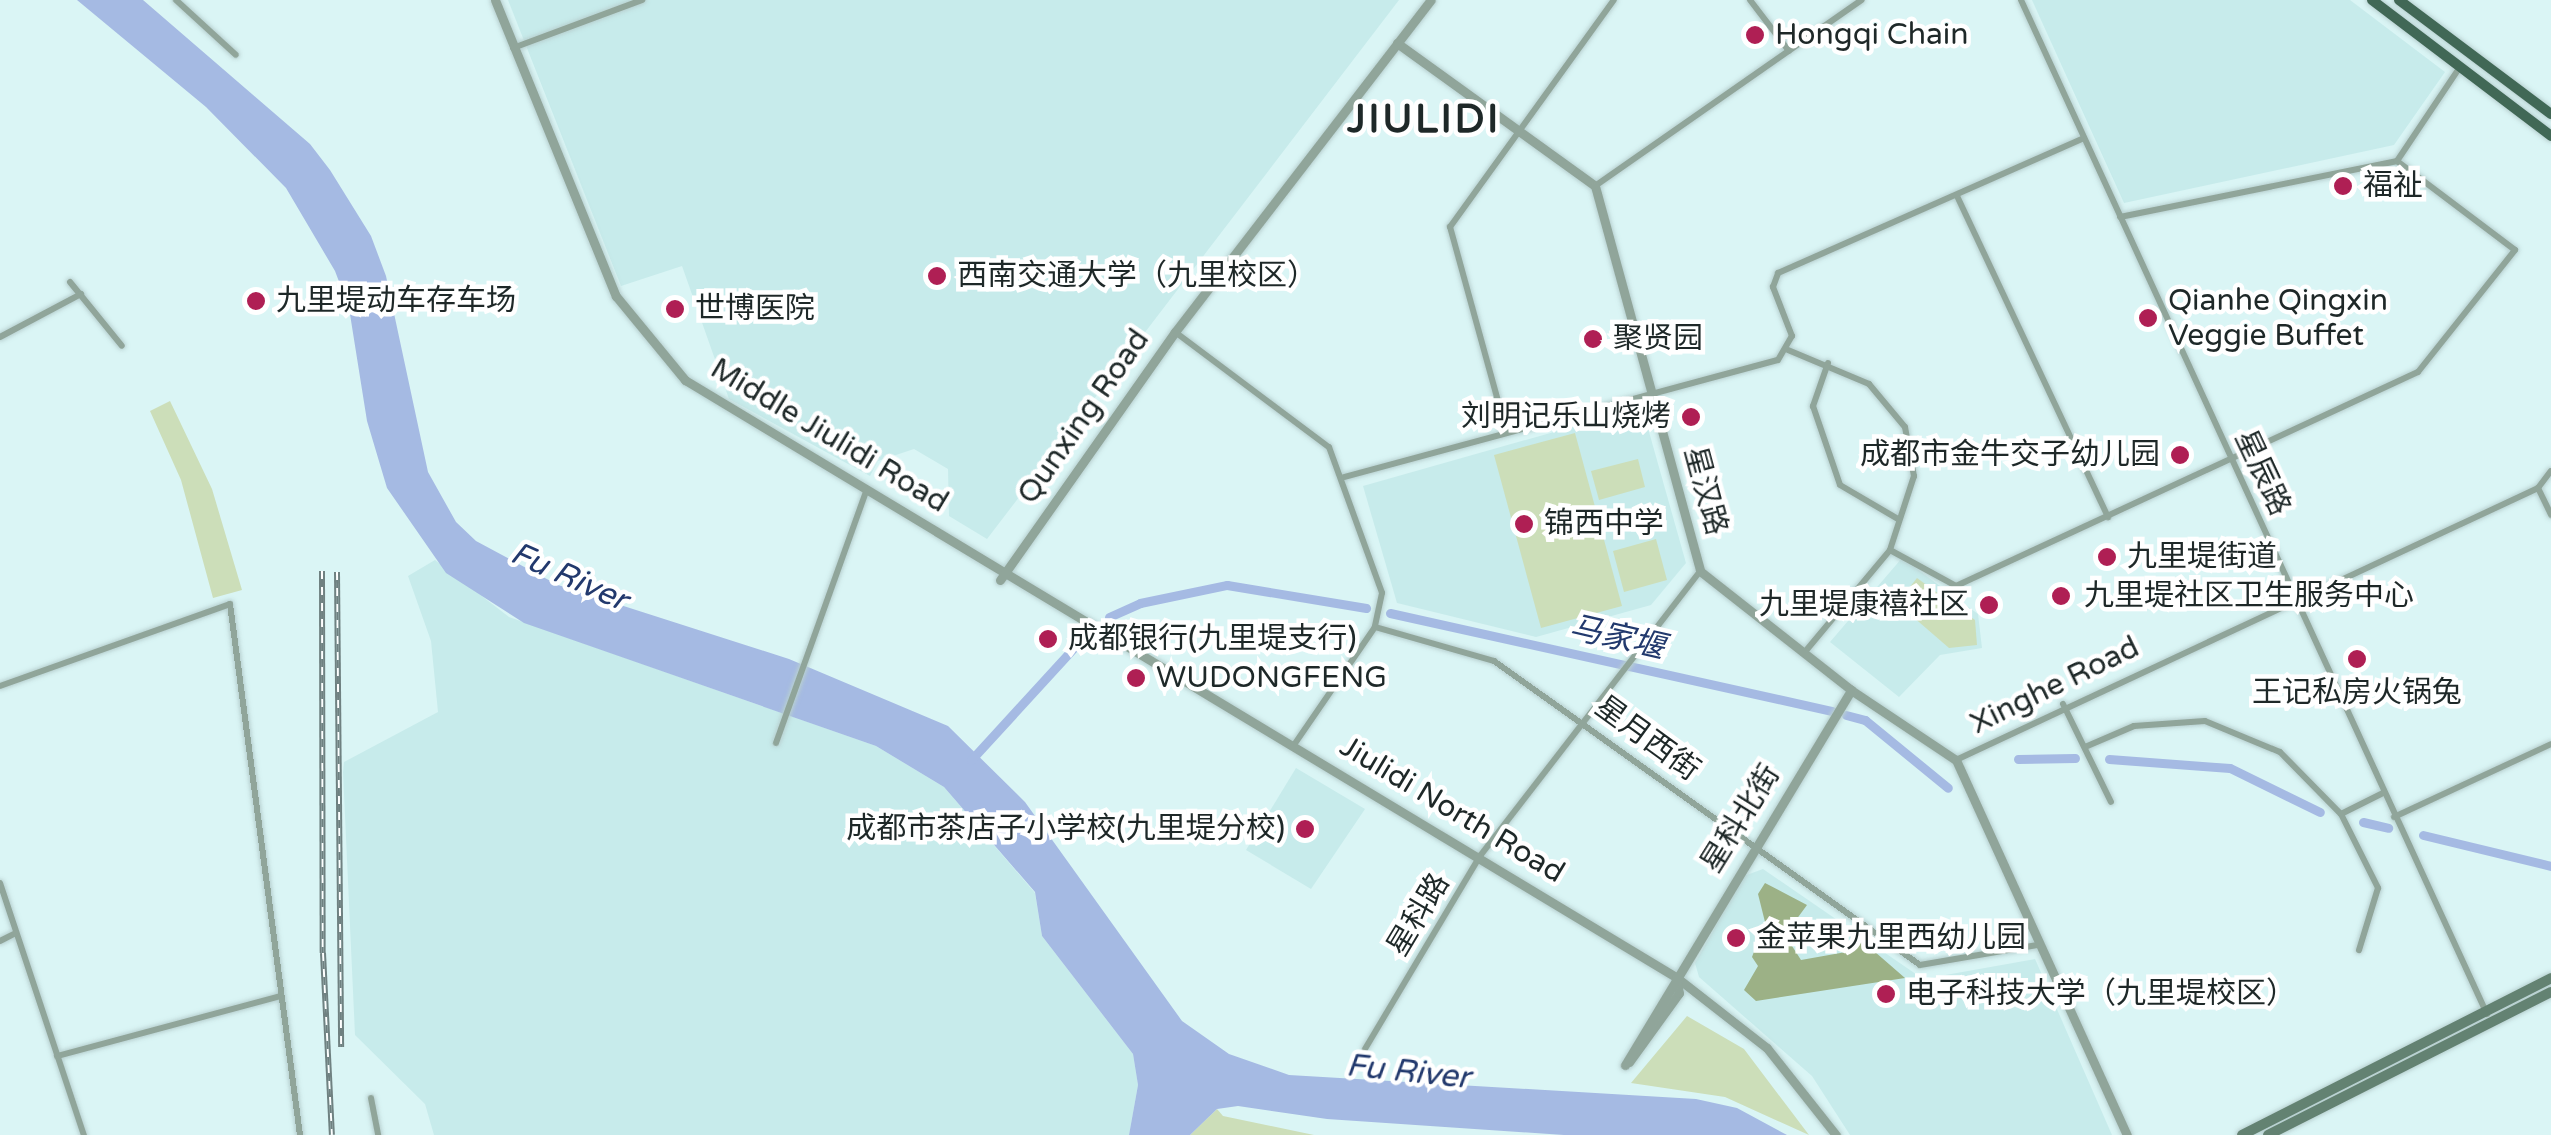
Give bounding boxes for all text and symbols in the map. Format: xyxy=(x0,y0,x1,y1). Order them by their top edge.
place label: Hongqi Chain xyxy=(1775,17,1969,53)
marker: Hongqi Chain xyxy=(1744,24,1766,46)
district label: JIULIDI xyxy=(1347,95,1501,143)
place label: 福祉 xyxy=(2363,168,2423,204)
marker: 福祉 xyxy=(2332,175,2354,197)
place label: 西南交通大学（九里校区） xyxy=(957,258,1317,294)
marker: 西南交通大学（九里校区） xyxy=(926,265,948,287)
place label: 九里堤动车存车场 xyxy=(276,283,516,319)
place label: Qianhe Qingxin Veggie Buffet xyxy=(2168,283,2388,354)
marker: 九里堤动车存车场 xyxy=(245,290,267,312)
place label: 世博医院 xyxy=(695,291,815,327)
marker: 世博医院 xyxy=(664,298,686,320)
marker: Qianhe Qingxin Veggie Buffet xyxy=(2137,307,2159,329)
place label: 聚贤园 xyxy=(1613,321,1703,357)
street label: Qunxing Road xyxy=(1011,323,1157,511)
marker: 聚贤园 xyxy=(1582,328,1604,350)
street label: Middle Jiulidi Road xyxy=(704,351,954,521)
place label: 刘明记乐山烧烤 xyxy=(1461,399,1671,435)
marker: 刘明记乐山烧烤 xyxy=(1680,406,1702,428)
street label: 星辰路 xyxy=(2227,425,2297,521)
place label: 成都市金牛交子幼儿园 xyxy=(1860,437,2160,473)
street label: 星汉路 xyxy=(1676,443,1734,539)
marker: 成都市金牛交子幼儿园 xyxy=(2169,444,2191,466)
place label: 锦西中学 xyxy=(1544,506,1664,542)
marker: 锦西中学 xyxy=(1513,513,1535,535)
water label: Fu River xyxy=(505,534,633,620)
place label: 九里堤街道 xyxy=(2127,539,2277,575)
marker: 九里堤街道 xyxy=(2096,546,2118,568)
place label: 九里堤社区卫生服务中心 xyxy=(2084,578,2414,614)
marker: 九里堤社区卫生服务中心 xyxy=(2048,583,2074,609)
place label: 九里堤康禧社区 xyxy=(1759,587,1969,623)
marker: 九里堤康禧社区 xyxy=(1978,594,2000,616)
water label: 马家堰 xyxy=(1566,608,1668,668)
place label: 成都银行(九里堤支行) xyxy=(1068,621,1357,657)
marker: 成都银行(九里堤支行) xyxy=(1037,628,1059,650)
street label: Xinghe Road xyxy=(1965,630,2145,742)
marker: 王记私房火锅兔 xyxy=(2346,648,2368,670)
place label: WUDONGFENG xyxy=(1156,660,1387,696)
marker: WUDONGFENG xyxy=(1125,667,1147,689)
place label: 王记私房火锅兔 xyxy=(2252,675,2462,711)
street label: 星月西街 xyxy=(1588,689,1706,789)
street label: Jiulidi North Road xyxy=(1333,729,1571,891)
street label: 星科北街 xyxy=(1694,759,1788,879)
place label: 成都市茶店子小学校(九里堤分校) xyxy=(846,811,1285,847)
marker: 成都市茶店子小学校(九里堤分校) xyxy=(1294,818,1316,840)
street label: 星科路 xyxy=(1380,867,1458,963)
place label: 金苹果九里西幼儿园 xyxy=(1756,920,2026,956)
marker: 金苹果九里西幼儿园 xyxy=(1725,927,1747,949)
place label: 电子科技大学（九里堤校区） xyxy=(1906,976,2296,1012)
marker: 电子科技大学（九里堤校区） xyxy=(1875,983,1897,1005)
water label: Fu River xyxy=(1344,1046,1472,1098)

